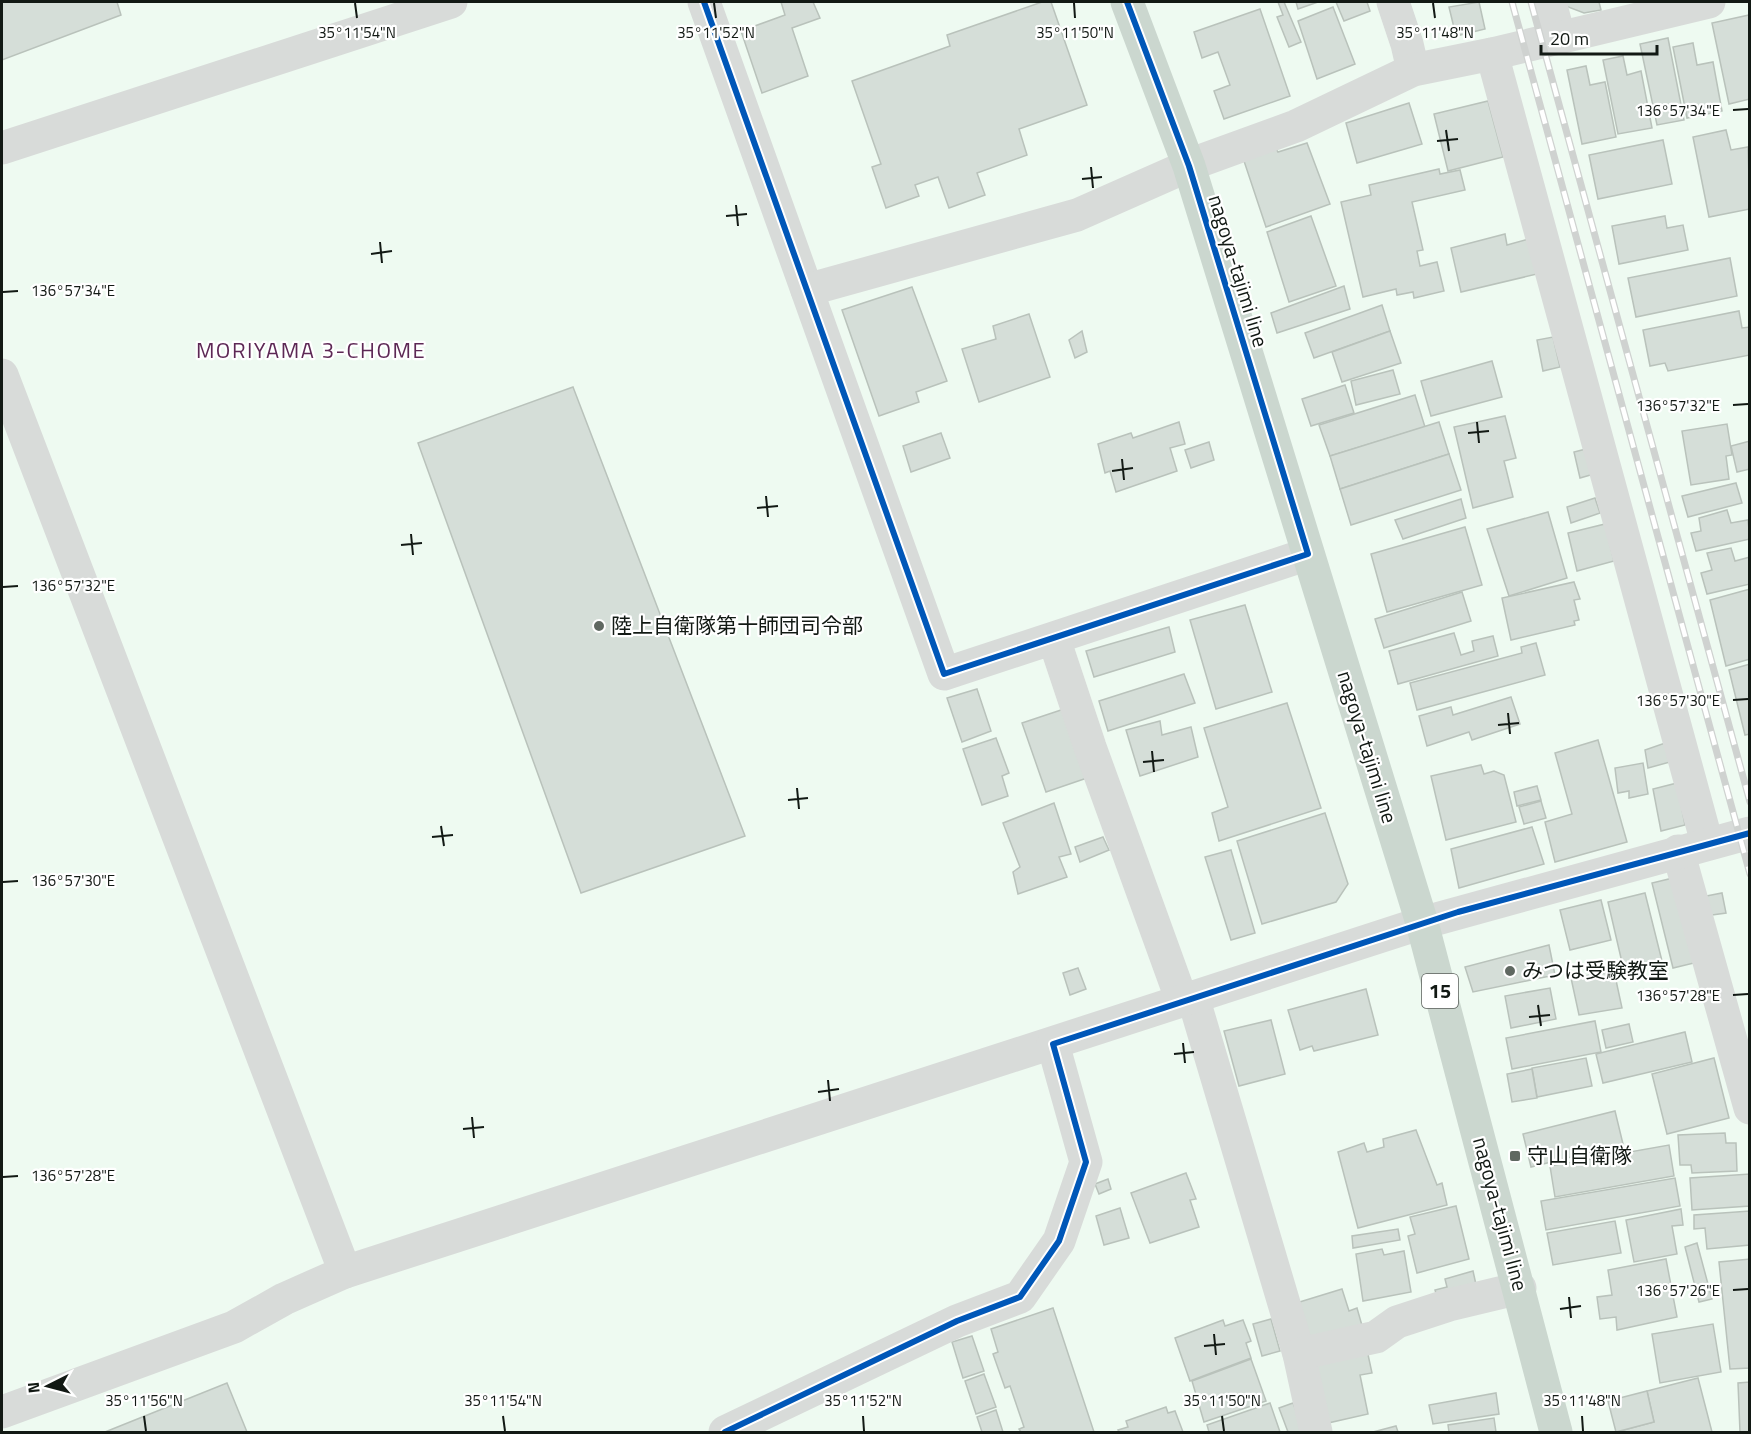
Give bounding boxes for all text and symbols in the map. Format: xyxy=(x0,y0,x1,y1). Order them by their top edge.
scale bar xyxy=(1541,18,1656,56)
text: 35°11'54"N xyxy=(318,21,396,44)
text: 35°11'52"N xyxy=(677,21,755,44)
text: 35°11'50"N xyxy=(1036,21,1114,44)
text: 35°11'48"N xyxy=(1396,21,1474,44)
text: 20 m xyxy=(1550,25,1589,52)
text: 136°57'34"E xyxy=(1636,99,1720,122)
street label: nagoya-tajimi line xyxy=(1201,190,1277,351)
text: 136°57'34"E xyxy=(31,279,115,302)
district label: MORIYAMA 3-CHOME xyxy=(196,333,426,367)
text: 136°57'32"E xyxy=(1636,394,1720,417)
text: 136°57'32"E xyxy=(31,574,115,597)
place label: 陸上自衛隊第十師団司令部 xyxy=(611,609,863,641)
marker: 陸上自衛隊第十師団司令部 xyxy=(592,619,606,633)
street label: nagoya-tajimi line xyxy=(1330,666,1406,827)
text: 136°57'30"E xyxy=(1636,689,1720,712)
text: 136°57'30"E xyxy=(31,869,115,892)
place label: みつは受験教室 xyxy=(1522,954,1669,986)
marker: みつは受験教室 xyxy=(1503,964,1517,978)
road number: 15 xyxy=(1422,974,1458,1008)
text: 136°57'28"E xyxy=(1636,984,1720,1007)
street label: nagoya-tajimi line xyxy=(1465,1133,1537,1294)
place label: 守山自衛隊 xyxy=(1527,1139,1632,1171)
marker: 守山自衛隊 xyxy=(1508,1149,1522,1163)
text: 136°57'28"E xyxy=(31,1164,115,1187)
text: 136°57'26"E xyxy=(1636,1279,1720,1302)
north arrow xyxy=(18,1356,78,1416)
text: N xyxy=(21,1381,46,1394)
text: 35°11'56"N xyxy=(105,1389,183,1412)
text: 35°11'54"N xyxy=(464,1389,542,1412)
text: 35°11'52"N xyxy=(824,1389,902,1412)
text: 35°11'50"N xyxy=(1183,1389,1261,1412)
text: 35°11'48"N xyxy=(1543,1389,1621,1412)

